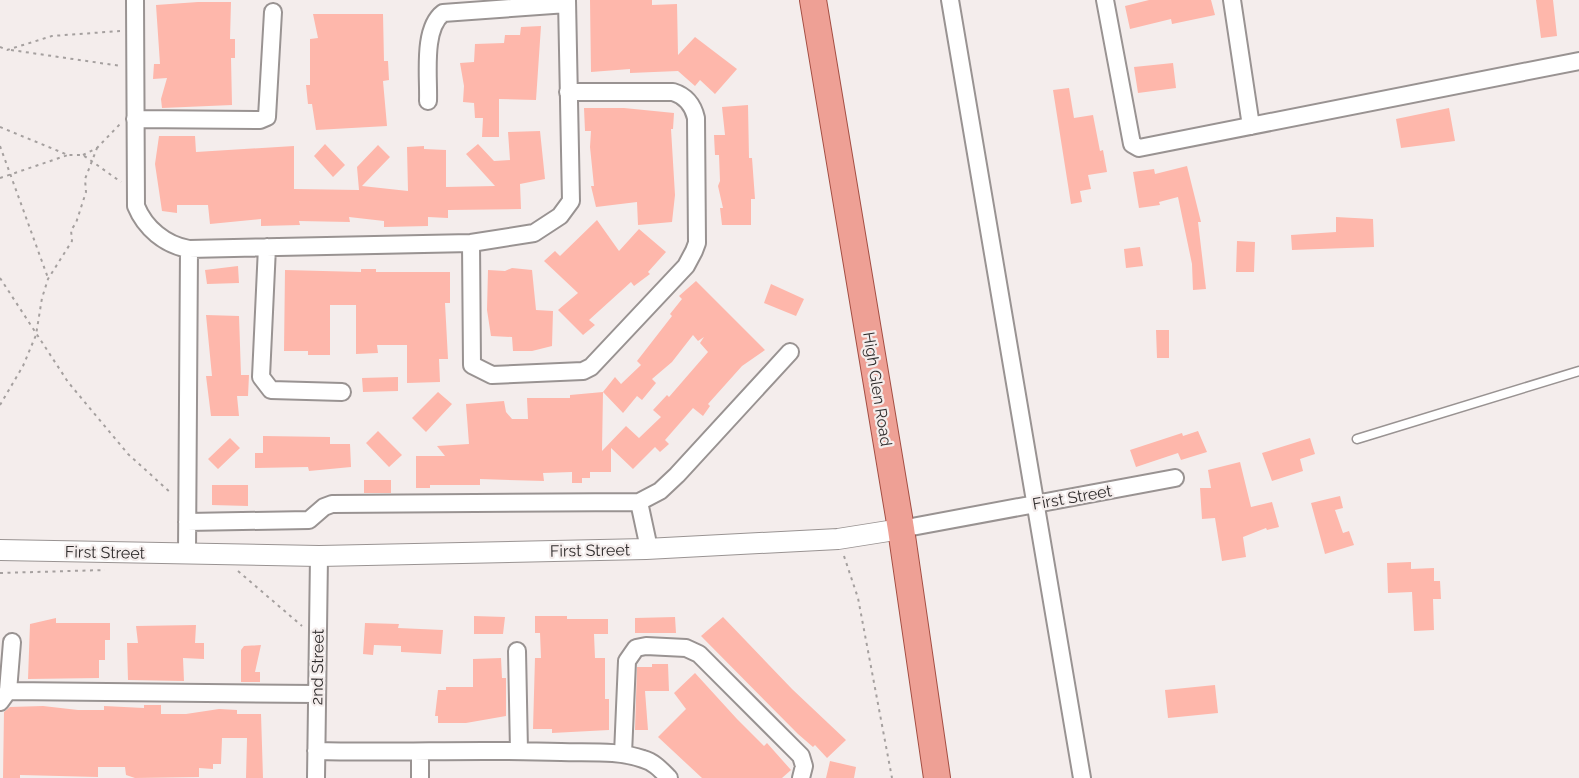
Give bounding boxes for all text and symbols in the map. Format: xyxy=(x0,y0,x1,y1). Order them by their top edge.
street label: High Glen Road xyxy=(859,331,896,448)
street label: First Street xyxy=(1031,481,1114,514)
street label: First Street xyxy=(550,540,631,561)
street label: First Street xyxy=(65,542,146,563)
street label: 2nd Street xyxy=(307,628,328,705)

